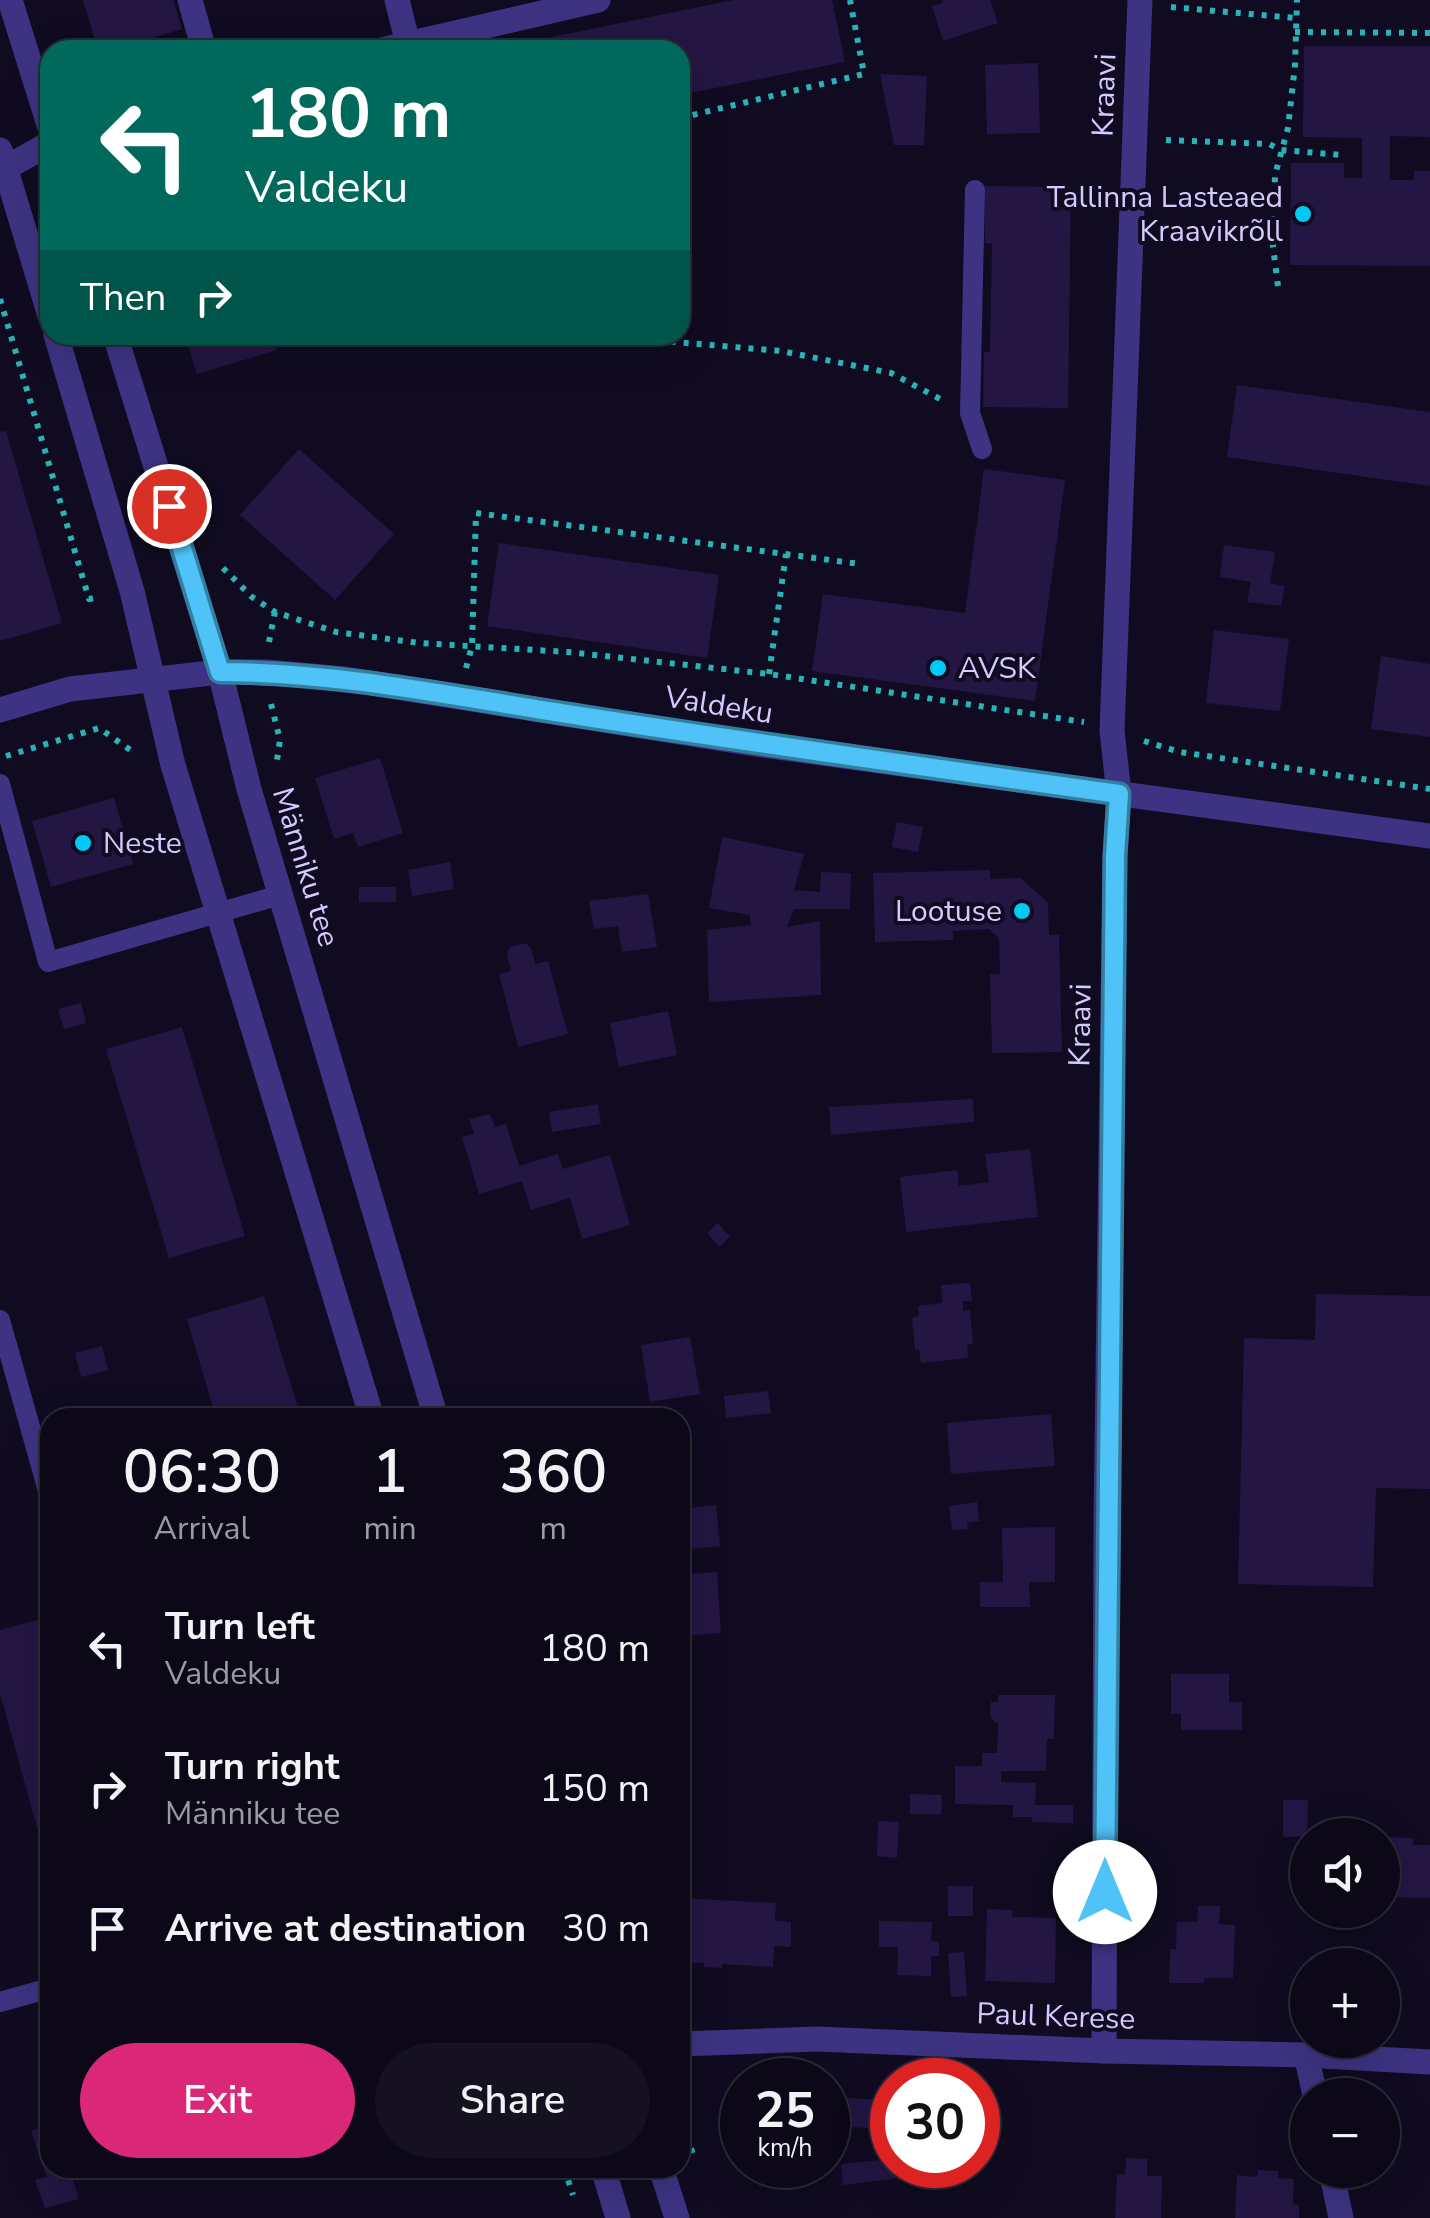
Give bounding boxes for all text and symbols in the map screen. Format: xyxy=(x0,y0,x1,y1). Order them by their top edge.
street label: Kraavi xyxy=(1083,53,1126,137)
text: 180 m xyxy=(245,66,451,162)
icon: left xyxy=(80,80,210,210)
text: Valdeku xyxy=(245,157,408,218)
place label: Tallinna Lasteaed Kraavikrõll xyxy=(1047,177,1283,252)
marker: Tallinna Lasteaed Kraavikrõll xyxy=(1292,203,1314,225)
icon: right xyxy=(186,270,241,325)
text: Then xyxy=(80,272,166,323)
pin xyxy=(127,464,212,549)
icon: arrive xyxy=(142,479,197,534)
place label: AVSK xyxy=(958,648,1037,689)
marker: AVSK xyxy=(927,657,949,679)
street label: Valdeku xyxy=(661,677,776,734)
street label: Männiku tee xyxy=(262,783,349,952)
place label: Neste xyxy=(103,823,182,864)
marker: Neste xyxy=(72,832,94,854)
place label: Lootuse xyxy=(895,891,1002,932)
marker: Lootuse xyxy=(1011,900,1033,922)
street label: Kraavi xyxy=(1059,983,1102,1067)
text: 06:30 xyxy=(123,1431,281,1513)
text: 1 xyxy=(372,1431,408,1513)
text: 360 xyxy=(499,1431,607,1513)
text: Arrival xyxy=(154,1507,250,1550)
text: min xyxy=(364,1507,417,1550)
text: m xyxy=(540,1507,567,1550)
text: Turn left xyxy=(165,1601,315,1652)
icon: left xyxy=(80,1621,135,1676)
text: 180 m xyxy=(539,1623,650,1674)
text: Valdeku xyxy=(165,1652,281,1695)
text: Turn right xyxy=(165,1741,340,1792)
icon: right xyxy=(80,1761,135,1816)
text: 150 m xyxy=(539,1763,650,1814)
text: Männiku tee xyxy=(165,1792,340,1835)
map controls xyxy=(1290,1818,1400,2188)
button: sound xyxy=(1290,1818,1400,1928)
position arrow xyxy=(1053,1840,1157,1944)
icon: arrive xyxy=(80,1901,135,1956)
text: Arrive at destination xyxy=(165,1903,526,1954)
text: 30 m xyxy=(562,1903,650,1954)
button: + xyxy=(1290,1948,1400,2058)
street label: Paul Kerese xyxy=(976,1993,1136,2040)
button: Exit xyxy=(80,2043,355,2158)
button: Share xyxy=(375,2043,650,2158)
speed limit sign: 30 xyxy=(870,2058,1000,2188)
text: 25 xyxy=(755,2076,815,2145)
button: − xyxy=(1290,2078,1400,2188)
text: km/h xyxy=(757,2131,813,2165)

